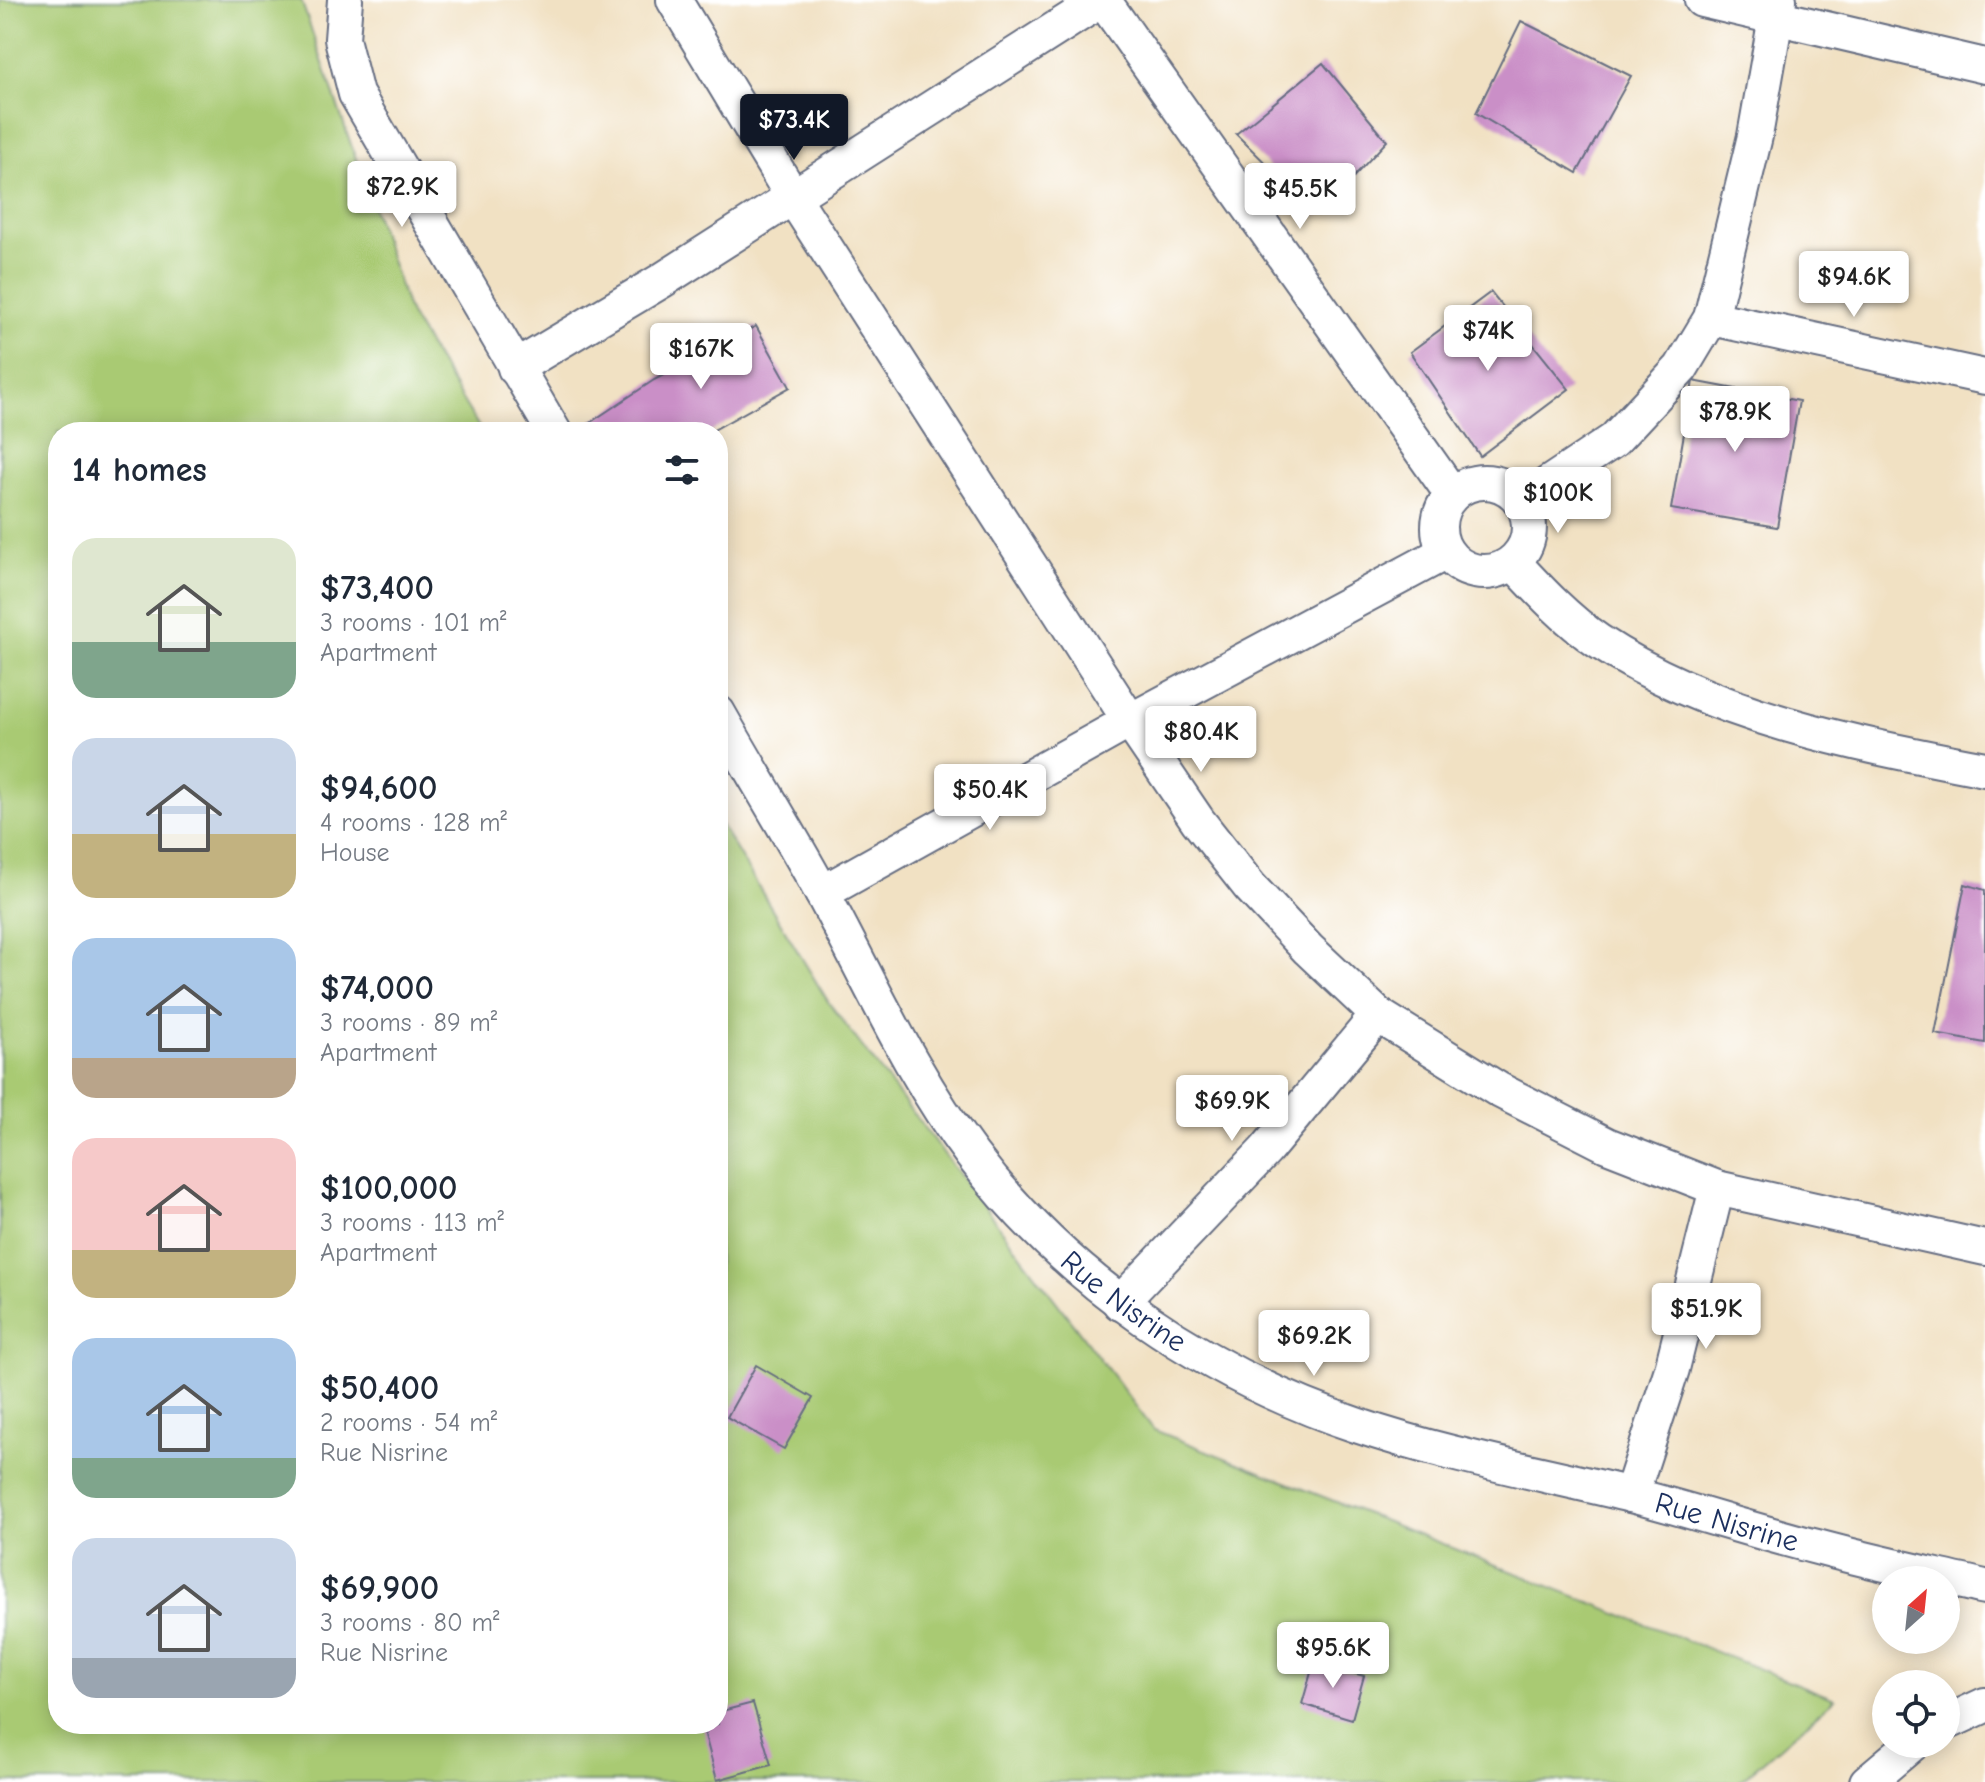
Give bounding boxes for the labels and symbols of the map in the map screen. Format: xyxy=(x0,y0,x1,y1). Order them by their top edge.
pin: $73.4K xyxy=(729,94,859,162)
pin: $72.9K xyxy=(337,161,467,229)
pin: $45.5K xyxy=(1235,163,1365,231)
pin: $94.6K xyxy=(1789,251,1919,319)
pin: $74K xyxy=(1441,305,1535,373)
pin: $167K xyxy=(645,323,757,391)
pin: $78.9K xyxy=(1670,386,1800,454)
pin: $100K xyxy=(1502,467,1614,535)
pin: $80.4K xyxy=(1136,706,1266,774)
pin: $50.4K xyxy=(925,764,1055,832)
pin: $69.9K xyxy=(1167,1075,1297,1143)
street label: Rue Nisrine xyxy=(1053,1244,1193,1360)
pin: $51.9K xyxy=(1641,1283,1771,1351)
pin: $69.2K xyxy=(1249,1310,1379,1378)
street label: Rue Nisrine xyxy=(1651,1485,1802,1559)
north arrow xyxy=(1872,1566,1960,1654)
pin: $95.6K xyxy=(1268,1622,1398,1690)

